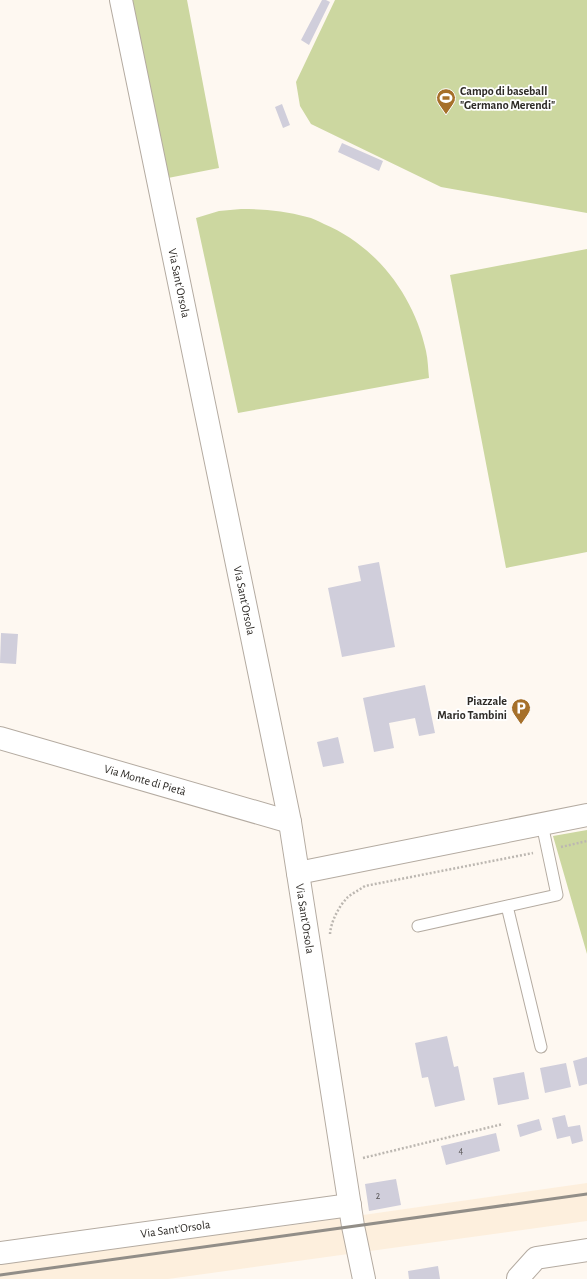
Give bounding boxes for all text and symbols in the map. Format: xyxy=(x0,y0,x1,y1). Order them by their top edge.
place label: Campo di baseball "Germano Merendi" xyxy=(460,85,555,111)
sports icon: Campo di baseball "Germano Merendi" xyxy=(435,87,457,115)
street label: Via Sant'Orsola xyxy=(166,247,192,319)
street label: Via Sant'Orsola xyxy=(231,565,258,637)
place label: Piazzale Mario Tambini xyxy=(437,695,507,721)
parking icon: Piazzale Mario Tambini xyxy=(510,697,532,725)
street label: Via Monte di Pietà xyxy=(103,762,188,798)
street label: Via Sant'Orsola xyxy=(294,883,317,955)
house number: 4 xyxy=(459,1146,464,1156)
house number: 2 xyxy=(376,1191,381,1201)
street label: Via Sant'Orsola xyxy=(140,1218,212,1240)

